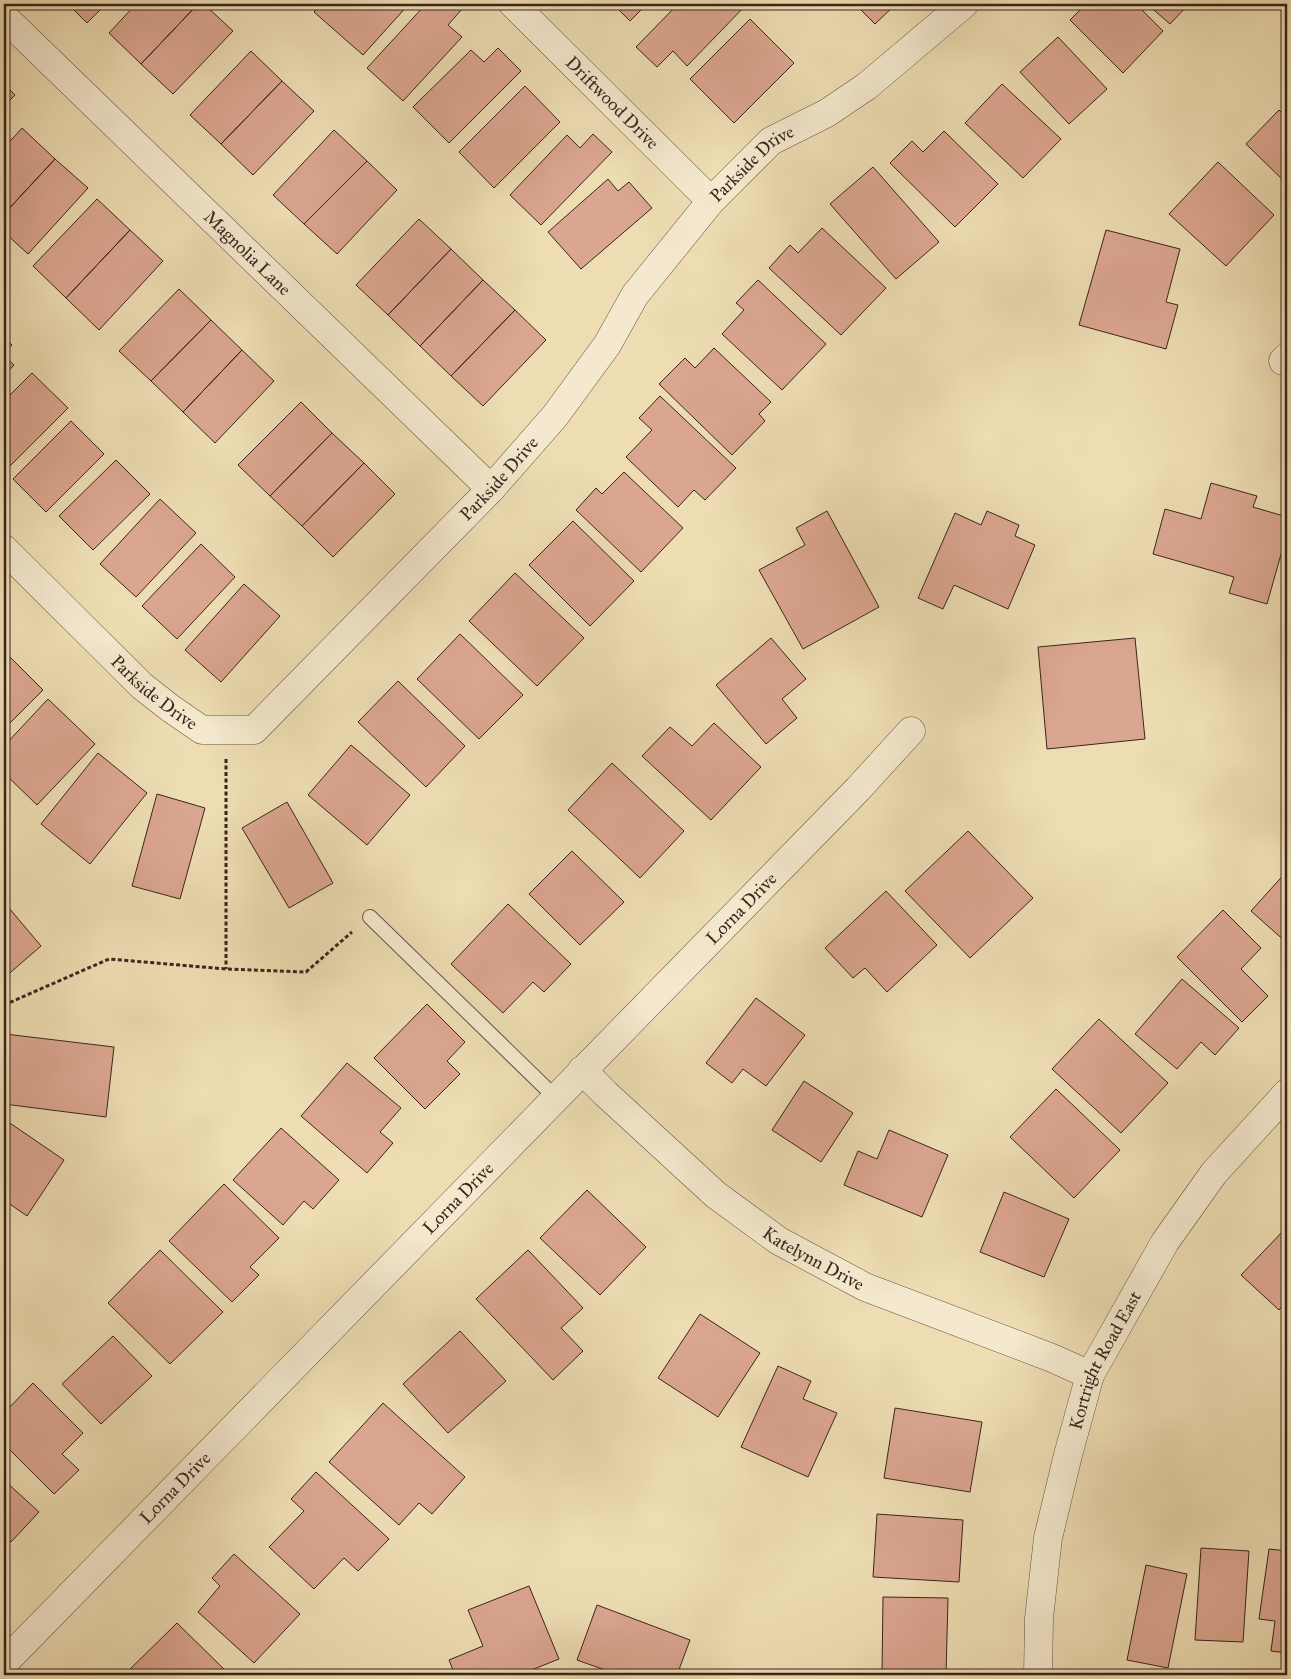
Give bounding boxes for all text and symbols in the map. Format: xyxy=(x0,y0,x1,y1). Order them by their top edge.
street label: Driftwood Drive xyxy=(561,52,664,154)
street label: Parkside Drive xyxy=(705,120,797,207)
street label: Magnolia Lane xyxy=(199,206,296,300)
street label: Parkside Drive xyxy=(455,432,543,525)
street label: Parkside Drive xyxy=(106,650,202,735)
street label: Lorna Drive xyxy=(701,868,781,949)
street label: Lorna Drive xyxy=(418,1157,498,1239)
street label: Katelynn Drive xyxy=(758,1222,868,1295)
street label: Kortright Road East xyxy=(1064,1287,1146,1432)
street label: Lorna Drive xyxy=(135,1447,215,1528)

